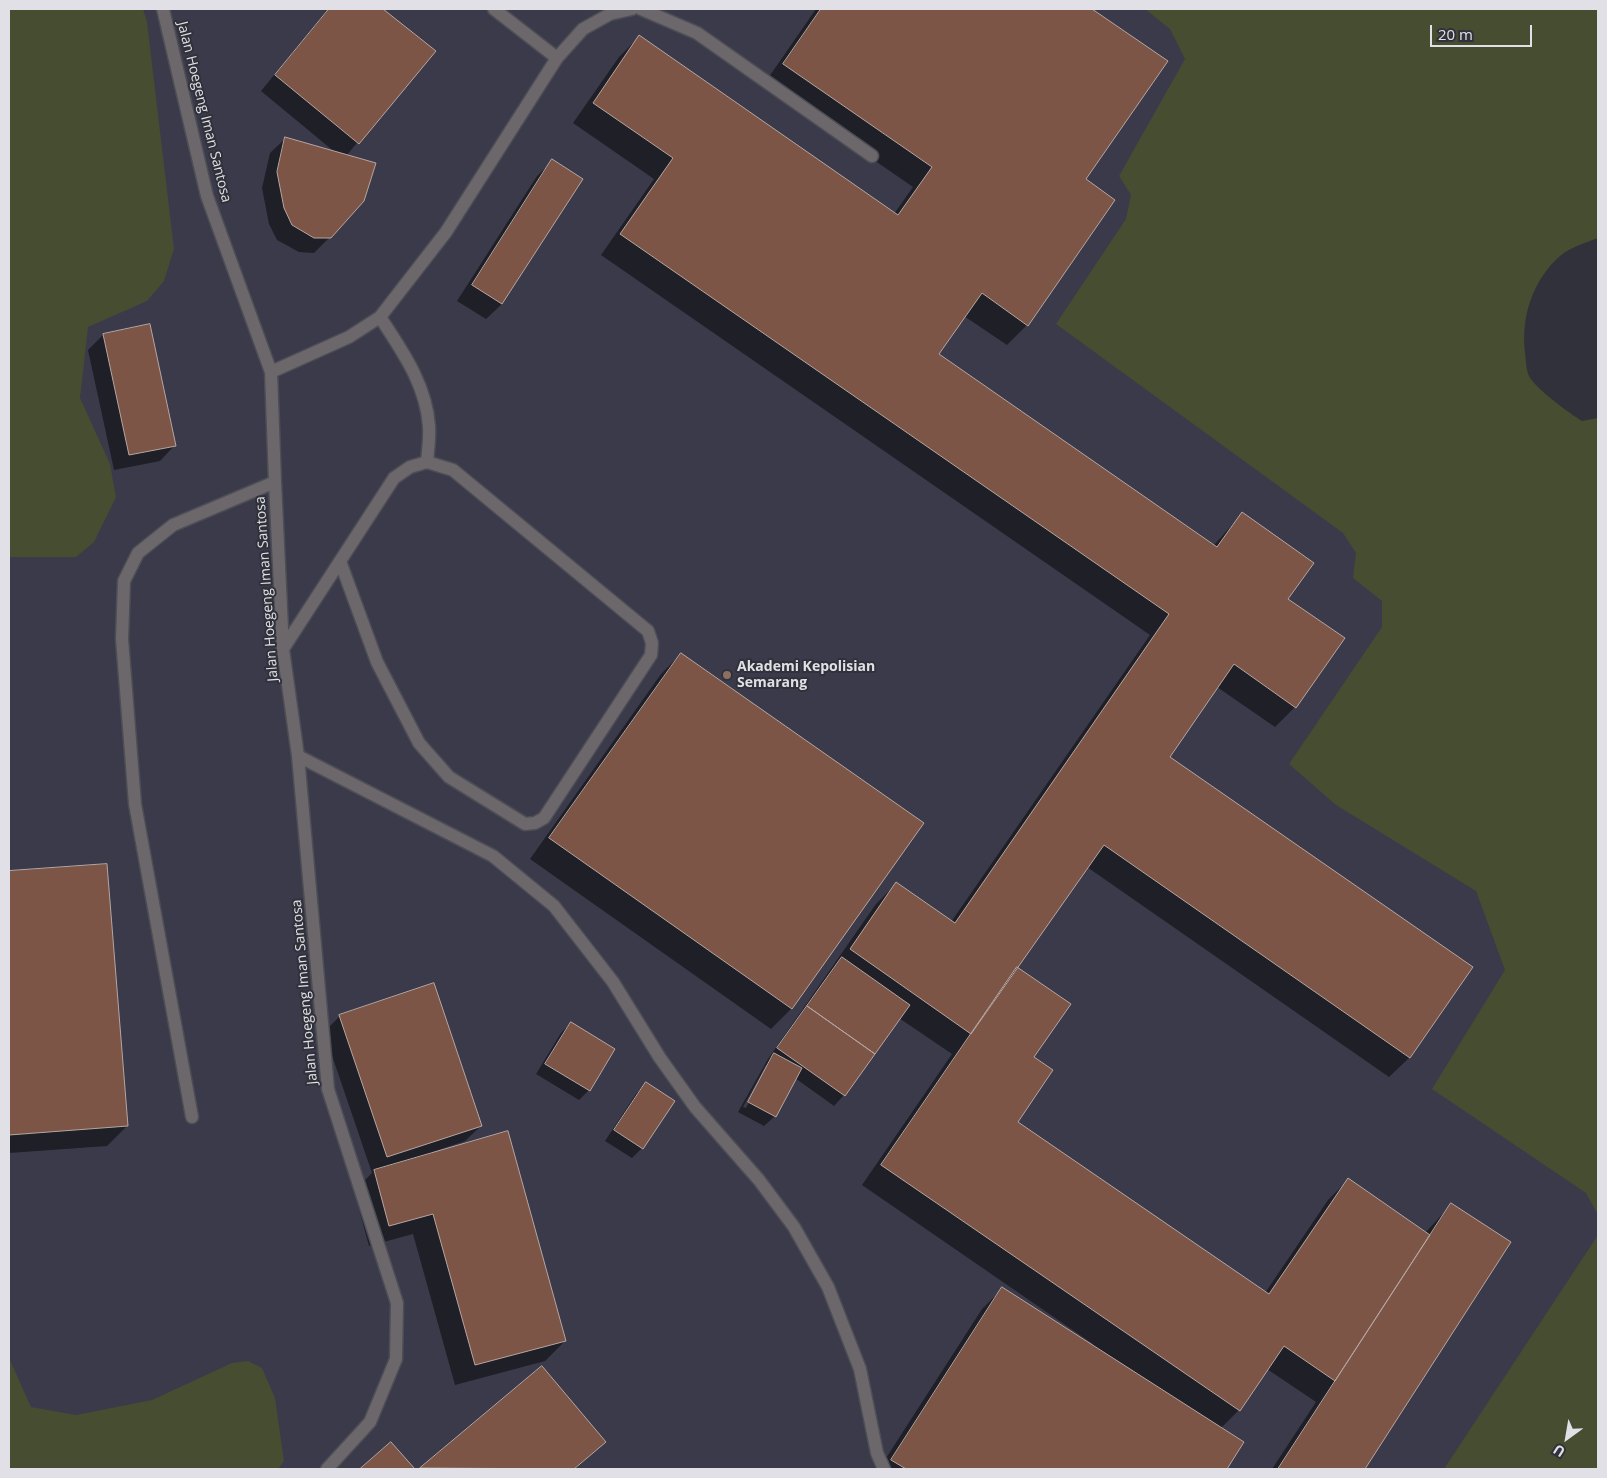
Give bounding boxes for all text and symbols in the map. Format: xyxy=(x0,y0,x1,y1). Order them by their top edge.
scale bar xyxy=(1432,15,1534,47)
street label: Jalan Hoegeng Iman Santosa xyxy=(173,20,235,204)
text: 20 m xyxy=(1438,24,1473,44)
street label: Jalan Hoegeng Iman Santosa xyxy=(252,496,282,682)
place label: Akademi Kepolisian Semarang xyxy=(737,659,875,692)
marker: Akademi Kepolisian Semarang xyxy=(721,669,733,681)
street label: Jalan Hoegeng Iman Santosa xyxy=(289,899,321,1085)
north arrow xyxy=(1542,1413,1592,1463)
text: U xyxy=(1549,1440,1568,1462)

